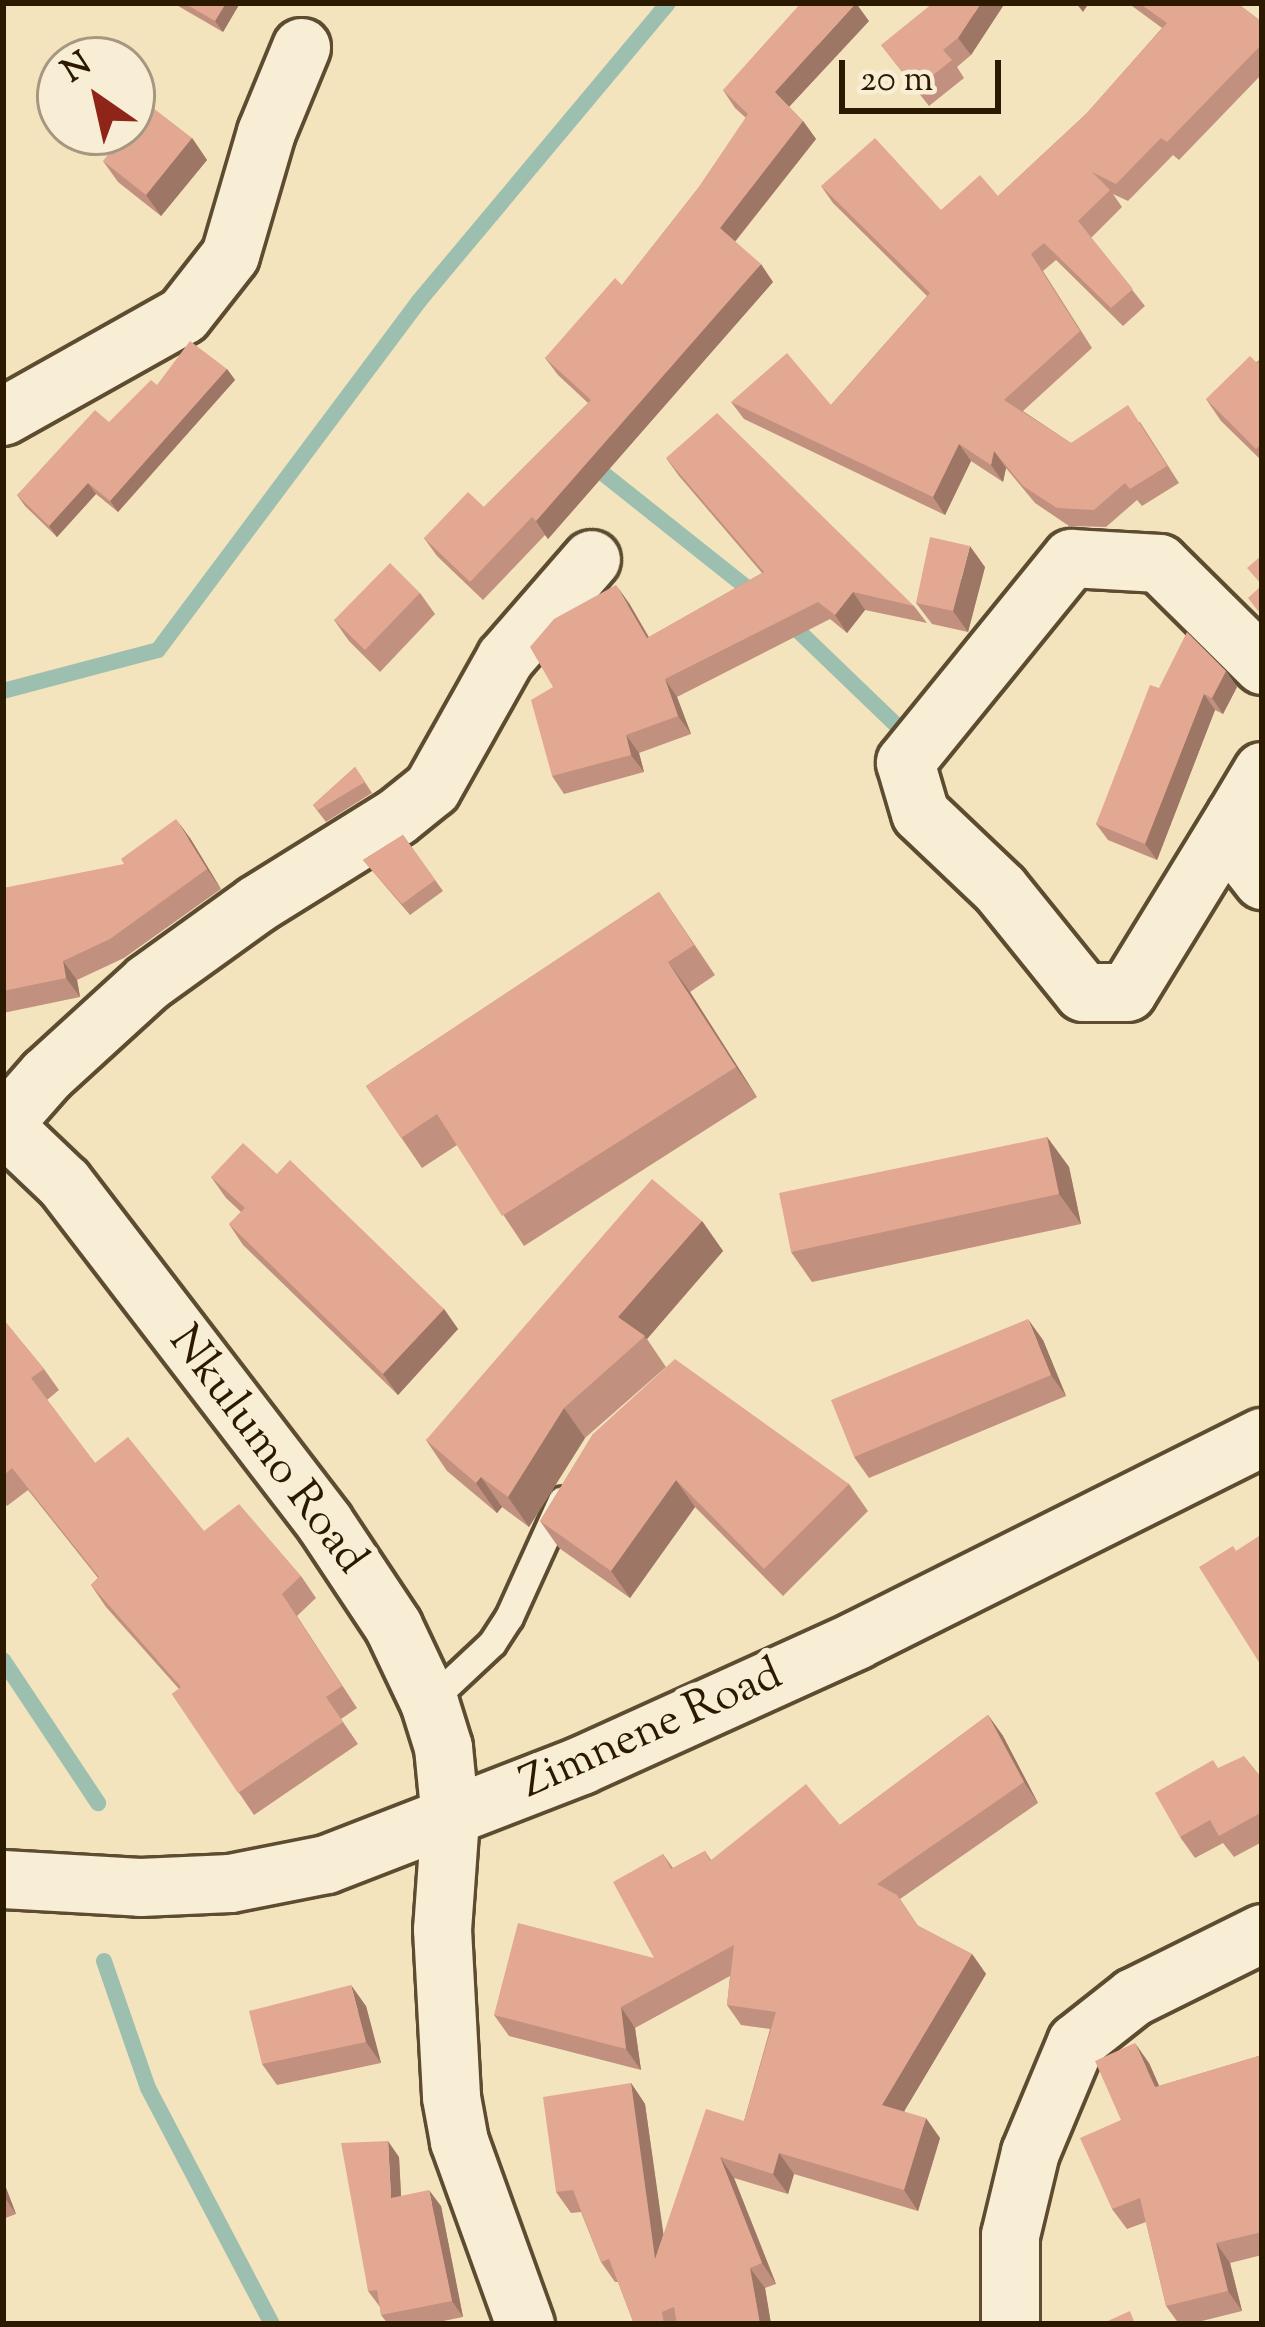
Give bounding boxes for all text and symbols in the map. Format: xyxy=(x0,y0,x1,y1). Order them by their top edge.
north arrow xyxy=(36,36,156,156)
scale bar xyxy=(845,36,1007,110)
text: N xyxy=(53,41,102,96)
text: 20 m xyxy=(860,55,933,107)
street label: Nkulumo Road xyxy=(155,1316,377,1586)
street label: Zimnene Road xyxy=(513,1649,791,1813)

